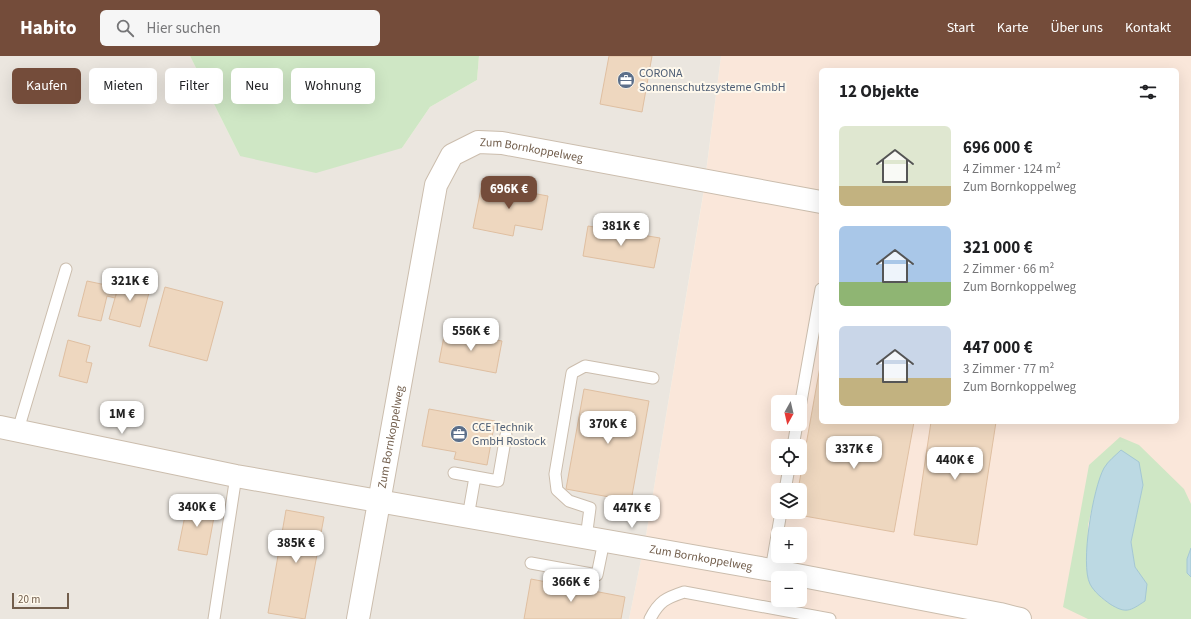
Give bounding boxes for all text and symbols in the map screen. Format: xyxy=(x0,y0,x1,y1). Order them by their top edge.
search box xyxy=(100,10,380,46)
text: Habito xyxy=(20,15,76,42)
icon: search xyxy=(114,17,136,39)
text: Hier suchen xyxy=(146,18,221,39)
text: Start xyxy=(947,18,975,38)
text: Karte xyxy=(997,18,1028,38)
text: Über uns xyxy=(1050,18,1103,38)
text: Kontakt xyxy=(1125,18,1171,38)
place label: CORONA Sonnenschutzsysteme GmbH xyxy=(639,65,786,96)
chip: Kaufen xyxy=(12,68,81,104)
chip: Mieten xyxy=(89,68,157,104)
chip: Filter xyxy=(165,68,223,104)
chip: Neu xyxy=(231,68,283,104)
chip: Wohnung xyxy=(291,68,375,104)
office icon: CORONA Sonnenschutzsysteme GmbH xyxy=(616,70,636,90)
text: 12 Objekte xyxy=(839,80,919,104)
icon: filters xyxy=(1137,81,1159,103)
street label: Zum Bornkoppelweg xyxy=(479,134,584,167)
text: 696 000 € xyxy=(963,136,1033,160)
icon: home xyxy=(871,142,919,190)
text: 4 Zimmer · 124 m² xyxy=(963,160,1061,178)
pin: 696K € xyxy=(476,176,542,210)
text: Zum Bornkoppelweg xyxy=(963,178,1076,196)
text: 696K € xyxy=(490,180,528,198)
pin: 381K € xyxy=(588,213,654,247)
text: 381K € xyxy=(602,217,640,235)
text: 321 000 € xyxy=(963,236,1033,260)
icon: home xyxy=(871,242,919,290)
text: 2 Zimmer · 66 m² xyxy=(963,260,1054,278)
pin: 321K € xyxy=(97,268,163,302)
text: 321K € xyxy=(111,272,149,290)
text: Zum Bornkoppelweg xyxy=(963,278,1076,296)
pin: 556K € xyxy=(438,318,504,352)
text: 556K € xyxy=(452,322,490,340)
text: 447 000 € xyxy=(963,336,1033,360)
icon: home xyxy=(871,342,919,390)
text: 3 Zimmer · 77 m² xyxy=(963,360,1054,378)
text: Zum Bornkoppelweg xyxy=(963,378,1076,396)
street label: Zum Bornkoppelweg xyxy=(374,384,409,490)
north arrow xyxy=(771,395,807,431)
map controls xyxy=(771,395,807,607)
pin: 1M € xyxy=(98,401,146,435)
text: 1M € xyxy=(109,405,135,423)
pin: 370K € xyxy=(575,411,641,445)
text: 370K € xyxy=(589,415,627,433)
place label: CCE Technik GmbH Rostock xyxy=(472,419,546,450)
office icon: CCE Technik GmbH Rostock xyxy=(449,424,469,444)
pin: 337K € xyxy=(821,436,887,470)
button: locate xyxy=(771,439,807,475)
text: 337K € xyxy=(835,440,873,458)
pin: 440K € xyxy=(922,447,988,481)
text: 440K € xyxy=(936,451,974,469)
button: layers xyxy=(771,483,807,519)
pin: 340K € xyxy=(164,494,230,528)
pin: 447K € xyxy=(599,495,665,529)
text: 340K € xyxy=(178,498,216,516)
text: 447K € xyxy=(613,499,651,517)
button: + xyxy=(771,527,807,563)
pin: 385K € xyxy=(263,530,329,564)
text: 385K € xyxy=(277,534,315,552)
street label: Zum Bornkoppelweg xyxy=(648,541,754,576)
pin: 366K € xyxy=(538,569,604,603)
button: − xyxy=(771,571,807,607)
text: 366K € xyxy=(552,573,590,591)
scale bar xyxy=(12,591,69,610)
text: 20 m xyxy=(18,592,40,607)

